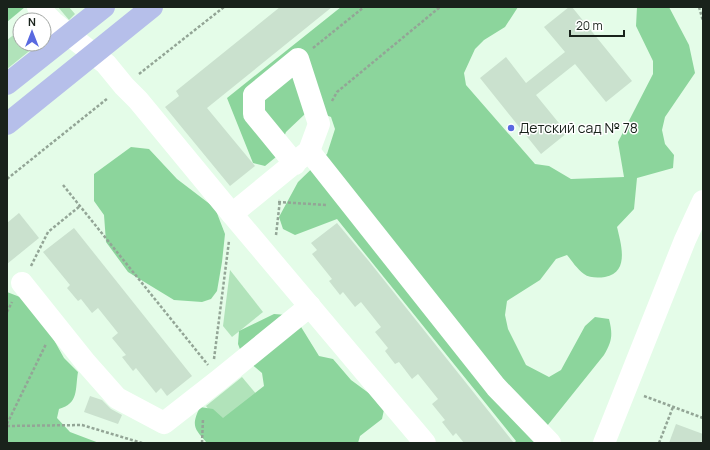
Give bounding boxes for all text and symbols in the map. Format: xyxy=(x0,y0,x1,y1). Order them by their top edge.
north arrow xyxy=(12,12,52,52)
scale bar xyxy=(570,12,624,38)
text: N xyxy=(28,14,36,29)
text: 20 m xyxy=(576,17,603,34)
place label: Детский сад № 78 xyxy=(519,118,638,137)
marker: Детский сад № 78 xyxy=(506,123,516,133)

